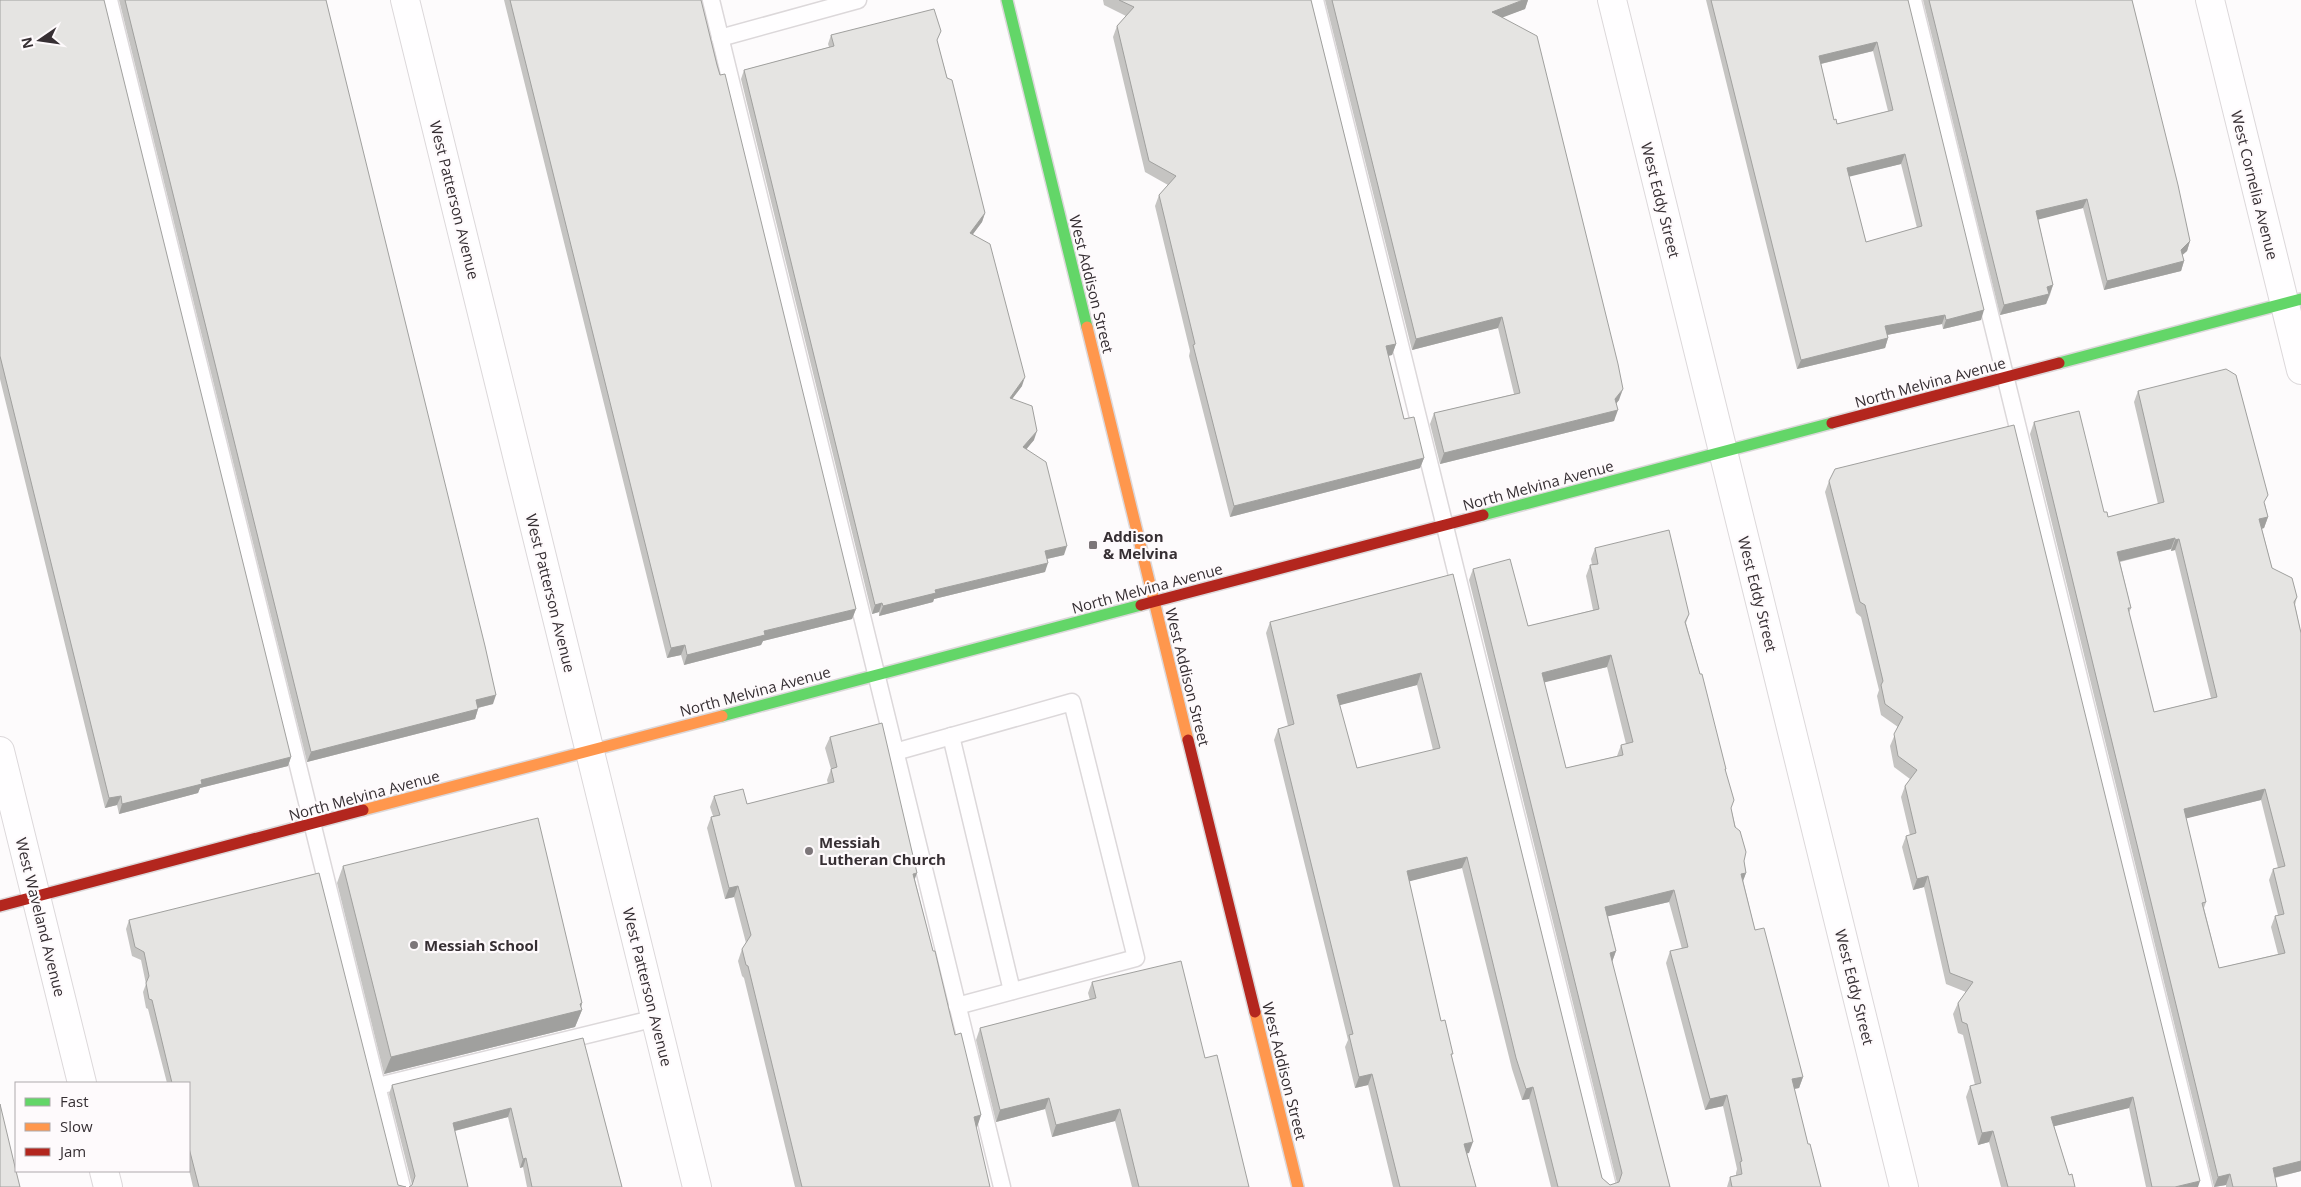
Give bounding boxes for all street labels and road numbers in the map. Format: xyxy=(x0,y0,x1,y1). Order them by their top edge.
street label: West Cornelia Avenue xyxy=(2227,108,2283,262)
street label: West Patterson Avenue xyxy=(426,119,484,281)
street label: West Eddy Street xyxy=(1637,140,1685,260)
street label: West Addison Street xyxy=(1065,213,1119,355)
street label: North Melvina Avenue xyxy=(1852,352,2008,412)
street label: North Melvina Avenue xyxy=(1460,455,1616,515)
street label: West Patterson Avenue xyxy=(522,512,580,674)
street label: West Eddy Street xyxy=(1734,534,1782,654)
street label: North Melvina Avenue xyxy=(1069,558,1225,618)
street label: West Addison Street xyxy=(1161,606,1215,748)
street label: North Melvina Avenue xyxy=(677,661,833,721)
street label: North Melvina Avenue xyxy=(286,765,442,825)
street label: West Waveland Avenue xyxy=(12,835,70,999)
street label: West Patterson Avenue xyxy=(619,906,677,1068)
street label: West Eddy Street xyxy=(1831,927,1879,1047)
street label: West Addison Street xyxy=(1258,1000,1312,1142)

